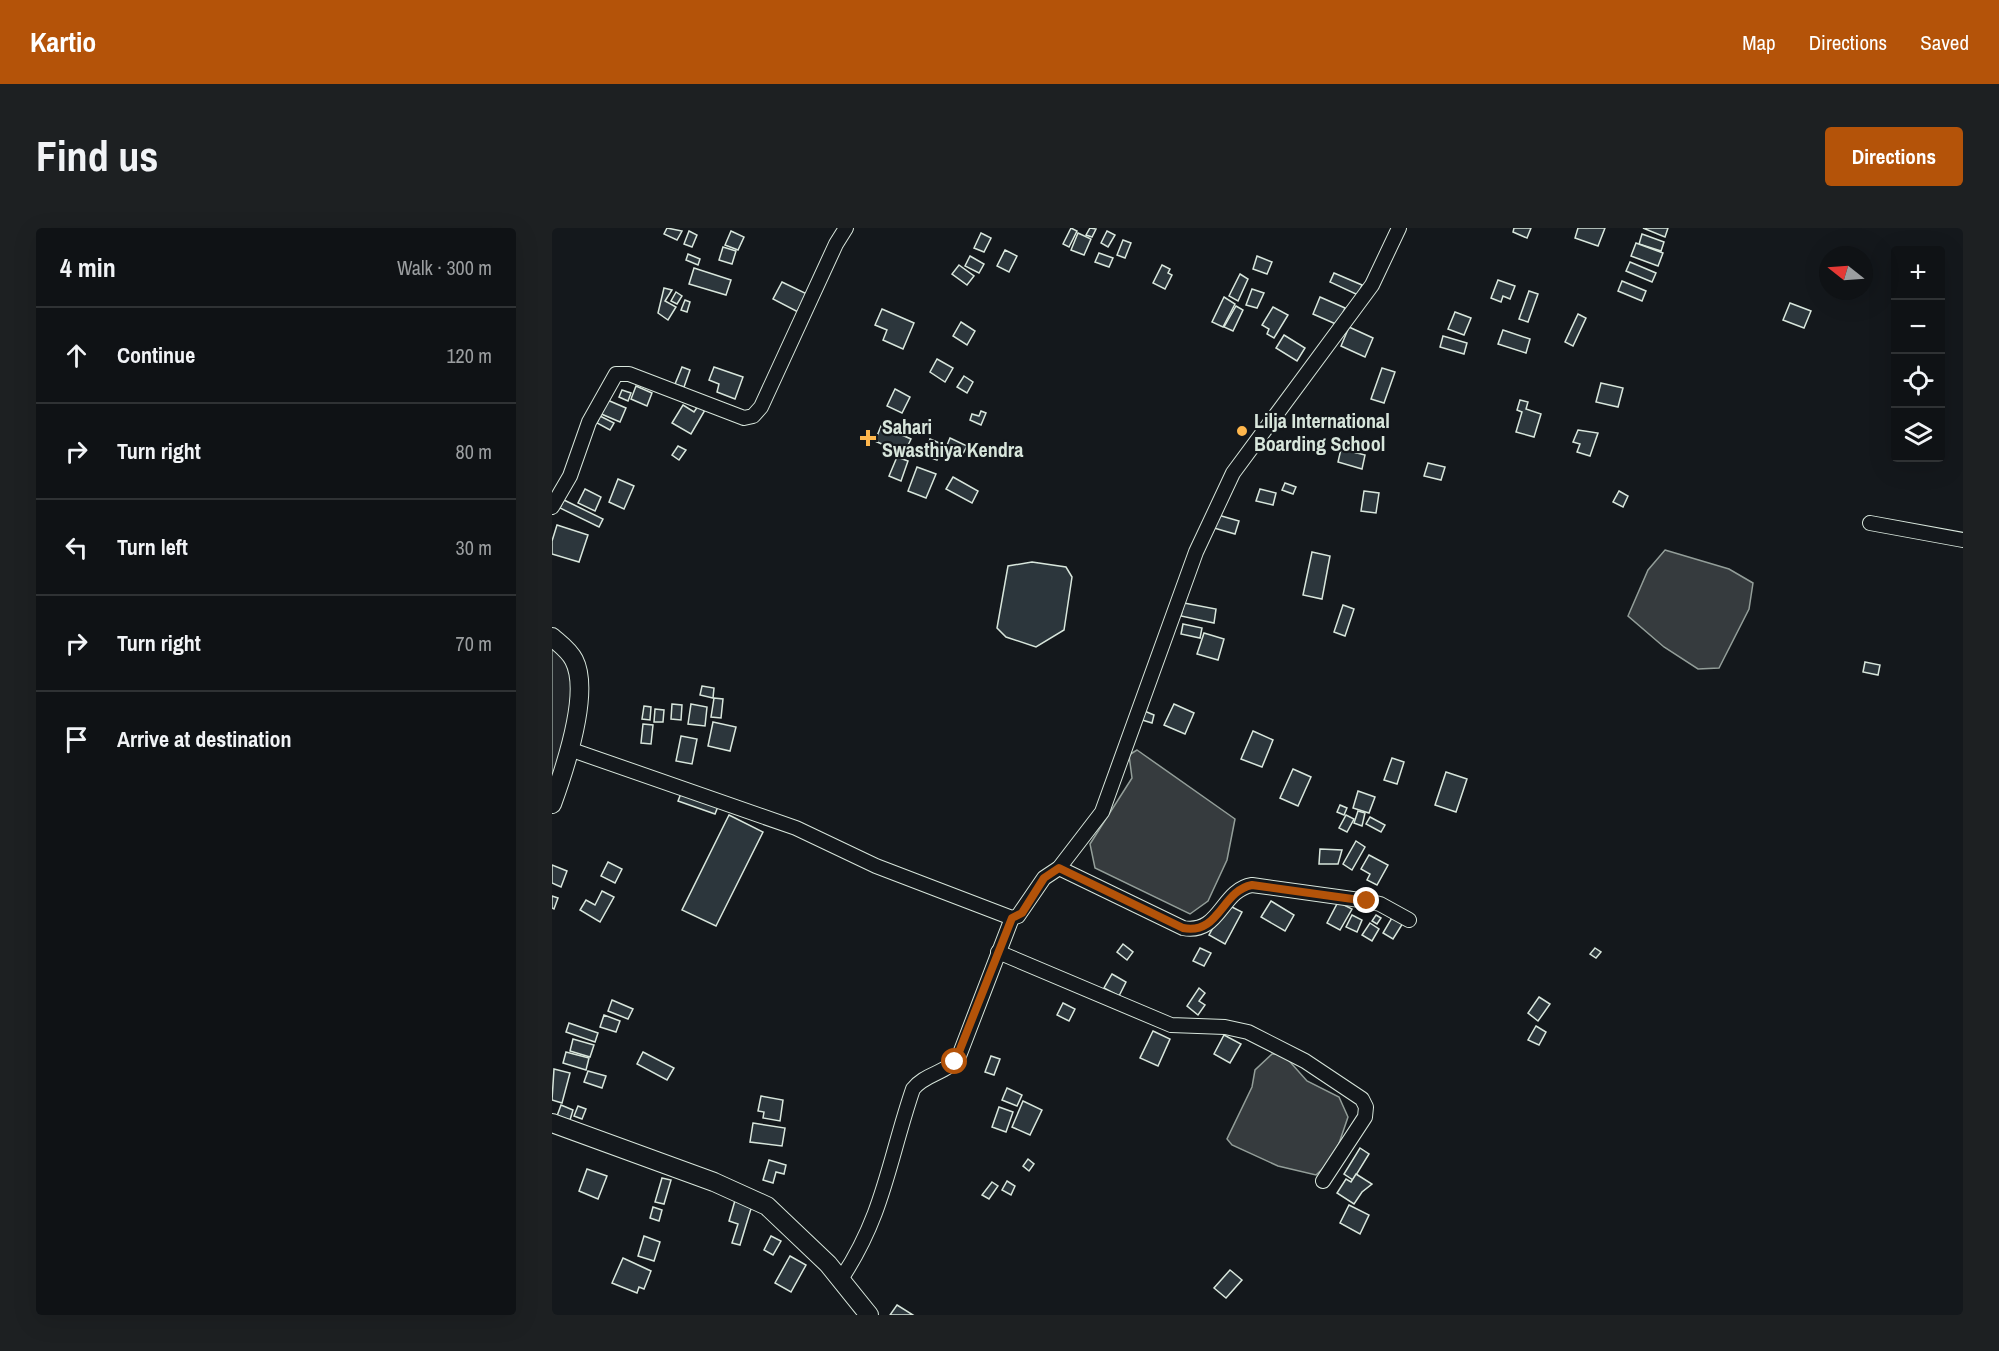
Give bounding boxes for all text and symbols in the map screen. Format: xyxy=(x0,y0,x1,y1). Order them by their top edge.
text: Kartio xyxy=(30,23,96,61)
text: Map xyxy=(1742,28,1776,57)
text: Directions xyxy=(1809,28,1887,57)
text: Saved xyxy=(1920,28,1969,57)
button: Directions xyxy=(1825,127,1963,186)
text: Find us xyxy=(36,128,158,184)
north arrow xyxy=(1819,246,1873,300)
map controls xyxy=(1891,246,1945,462)
button: + xyxy=(1891,246,1945,300)
text: 4 min xyxy=(60,250,116,285)
text: Walk · 300 m xyxy=(397,254,492,281)
button: − xyxy=(1891,300,1945,354)
icon: ahead xyxy=(60,339,93,372)
text: Continue xyxy=(117,340,195,370)
text: 120 m xyxy=(446,342,492,369)
button: locate xyxy=(1891,354,1945,408)
place label: Lilja International Boarding School xyxy=(1254,407,1390,457)
button: layers xyxy=(1891,408,1945,462)
place label: Sahari Swasthiya Kendra xyxy=(882,413,1023,463)
marker: Lilja International Boarding School xyxy=(1235,424,1249,438)
marker: Sahari Swasthiya Kendra xyxy=(859,429,877,447)
icon: right xyxy=(60,435,93,468)
text: Turn right xyxy=(117,436,201,466)
text: 80 m xyxy=(456,438,492,465)
icon: left xyxy=(60,531,93,564)
text: Turn left xyxy=(117,532,188,562)
text: 30 m xyxy=(456,534,492,561)
icon: right xyxy=(60,627,93,660)
text: Turn right xyxy=(117,628,201,658)
text: 70 m xyxy=(456,630,492,657)
icon: arrive xyxy=(60,723,93,756)
text: Arrive at destination xyxy=(117,724,291,754)
route end xyxy=(1353,887,1379,913)
route start xyxy=(941,1048,967,1074)

